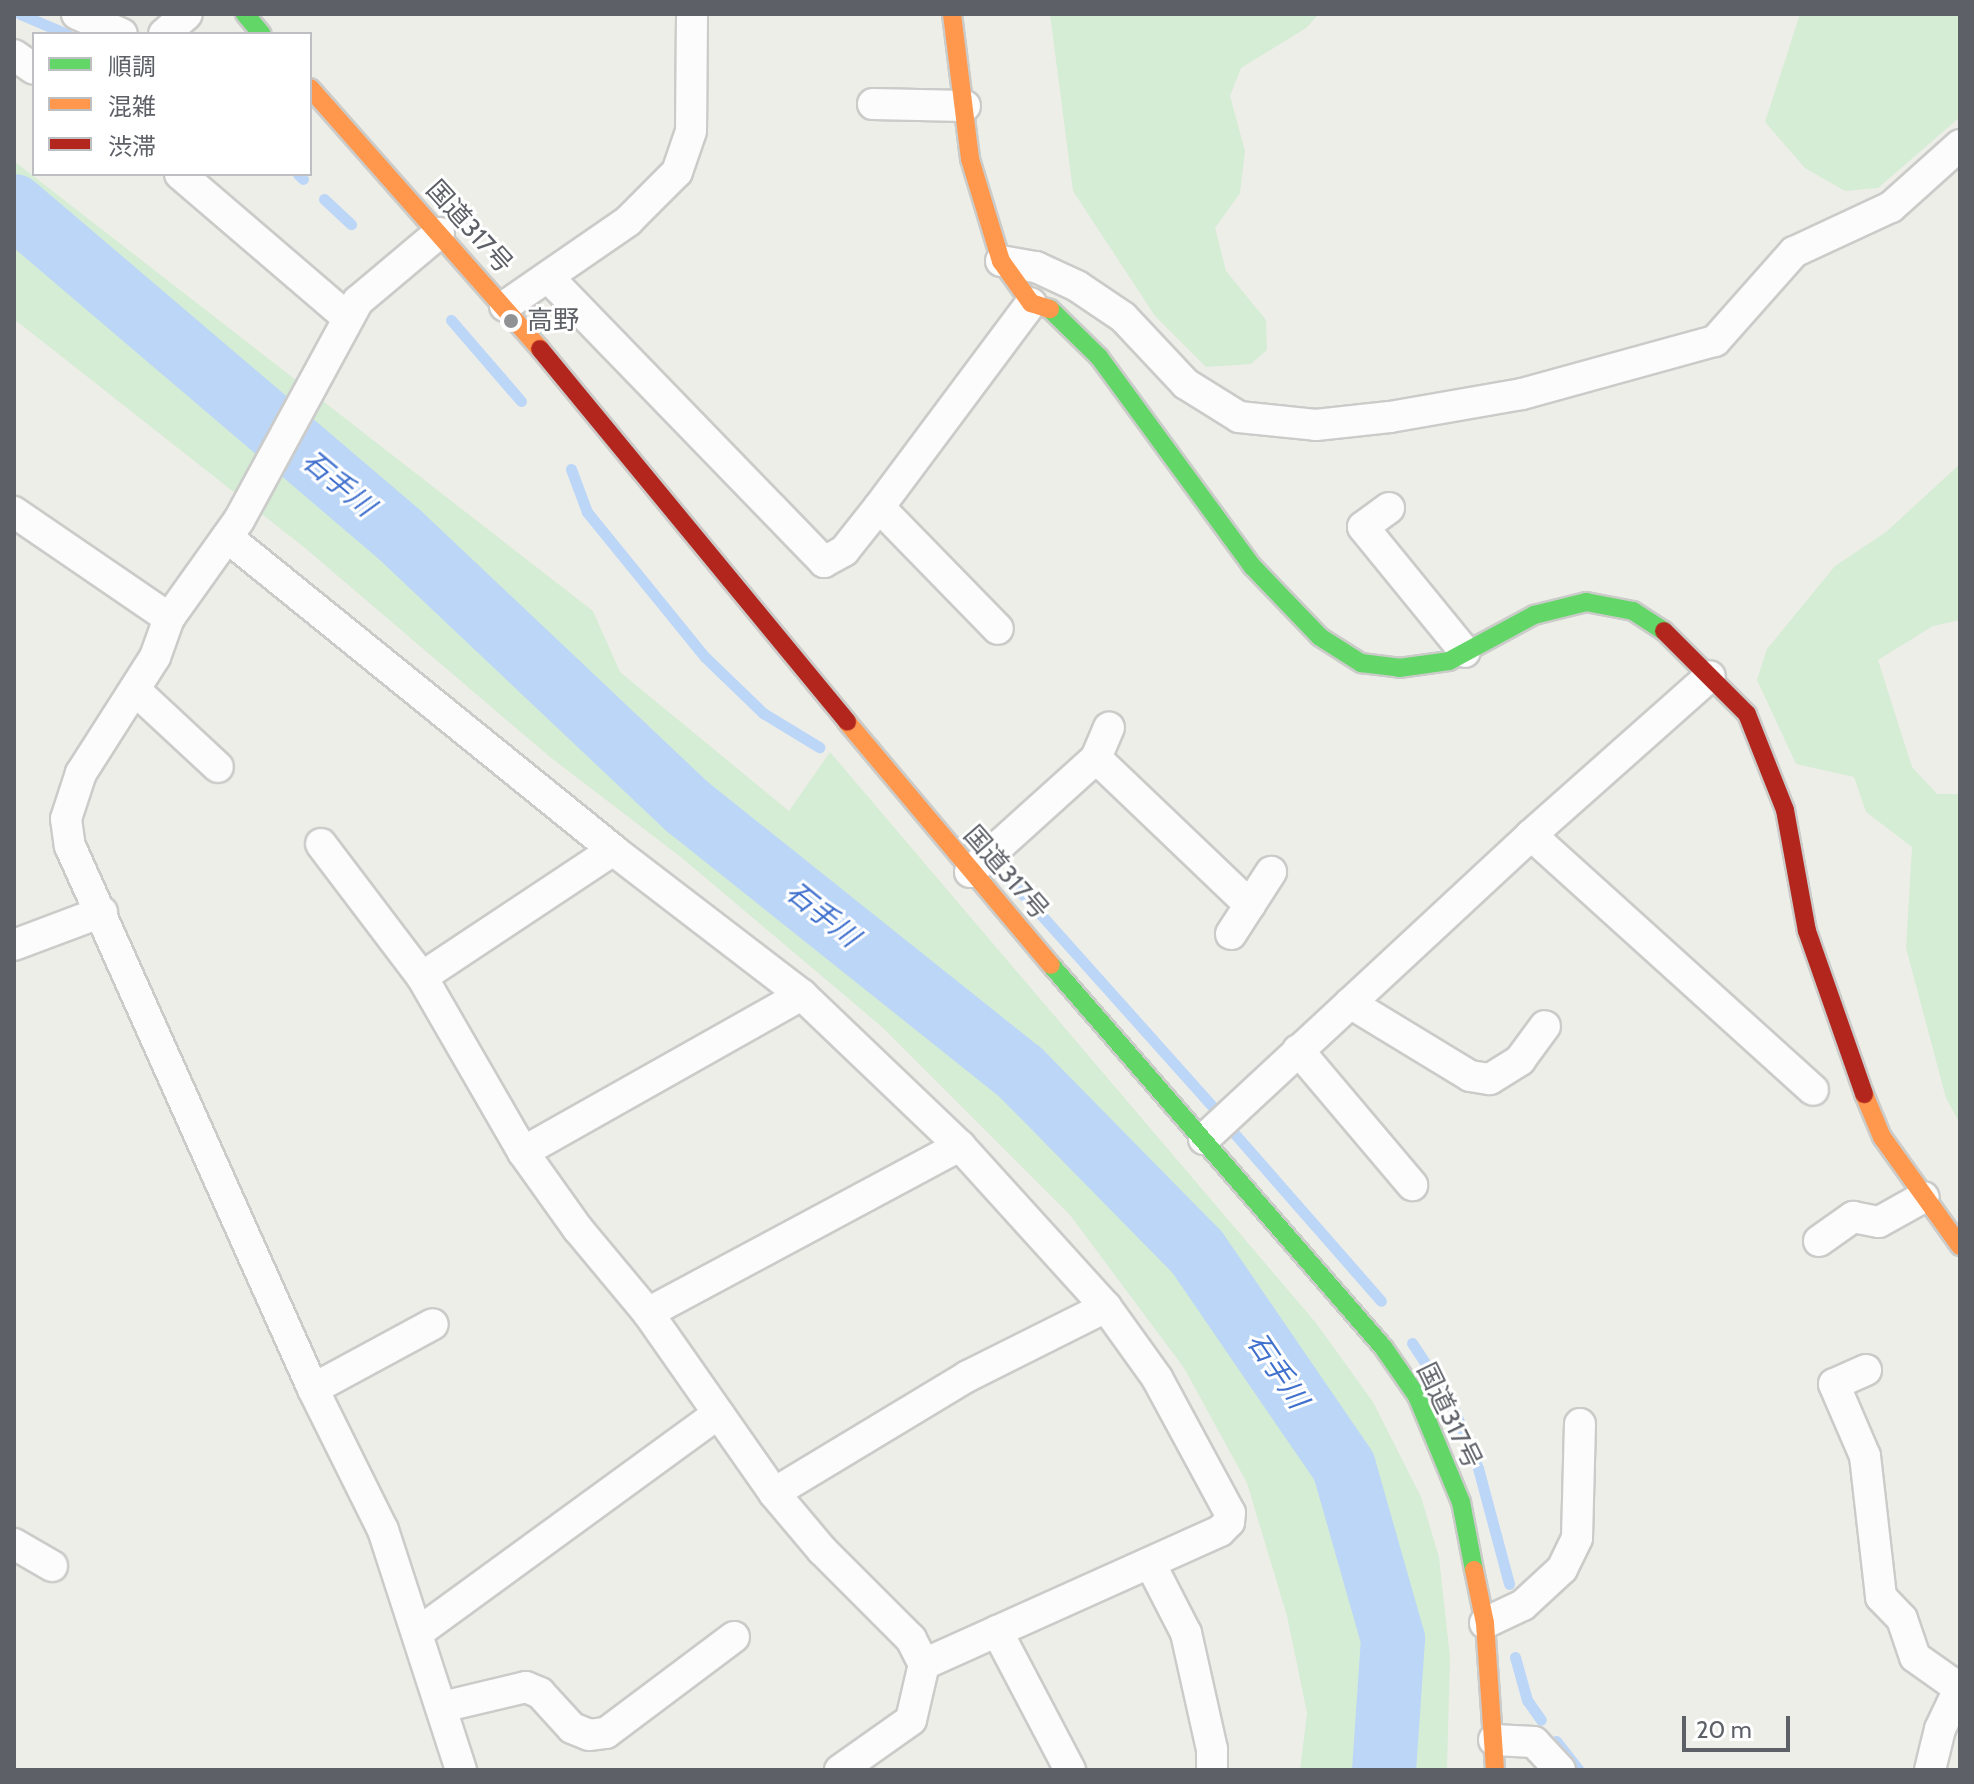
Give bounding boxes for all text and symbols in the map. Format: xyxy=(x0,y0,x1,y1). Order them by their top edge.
legend xyxy=(32,32,312,176)
text: 順調 xyxy=(108,52,156,81)
text: 混雑 xyxy=(108,92,156,121)
text: 渋滞 xyxy=(108,132,156,161)
street label: 国道317号 xyxy=(419,174,519,280)
place label: 高野 xyxy=(527,305,579,337)
marker: 高野 xyxy=(502,312,520,330)
water label: 石手川 xyxy=(296,443,382,523)
street label: 国道317号 xyxy=(957,820,1055,926)
water label: 石手川 xyxy=(780,875,866,953)
water label: 石手川 xyxy=(1241,1326,1315,1414)
street label: 国道317号 xyxy=(1410,1358,1488,1474)
scale bar xyxy=(1686,1700,1794,1750)
text: 20 m xyxy=(1696,1715,1752,1744)

